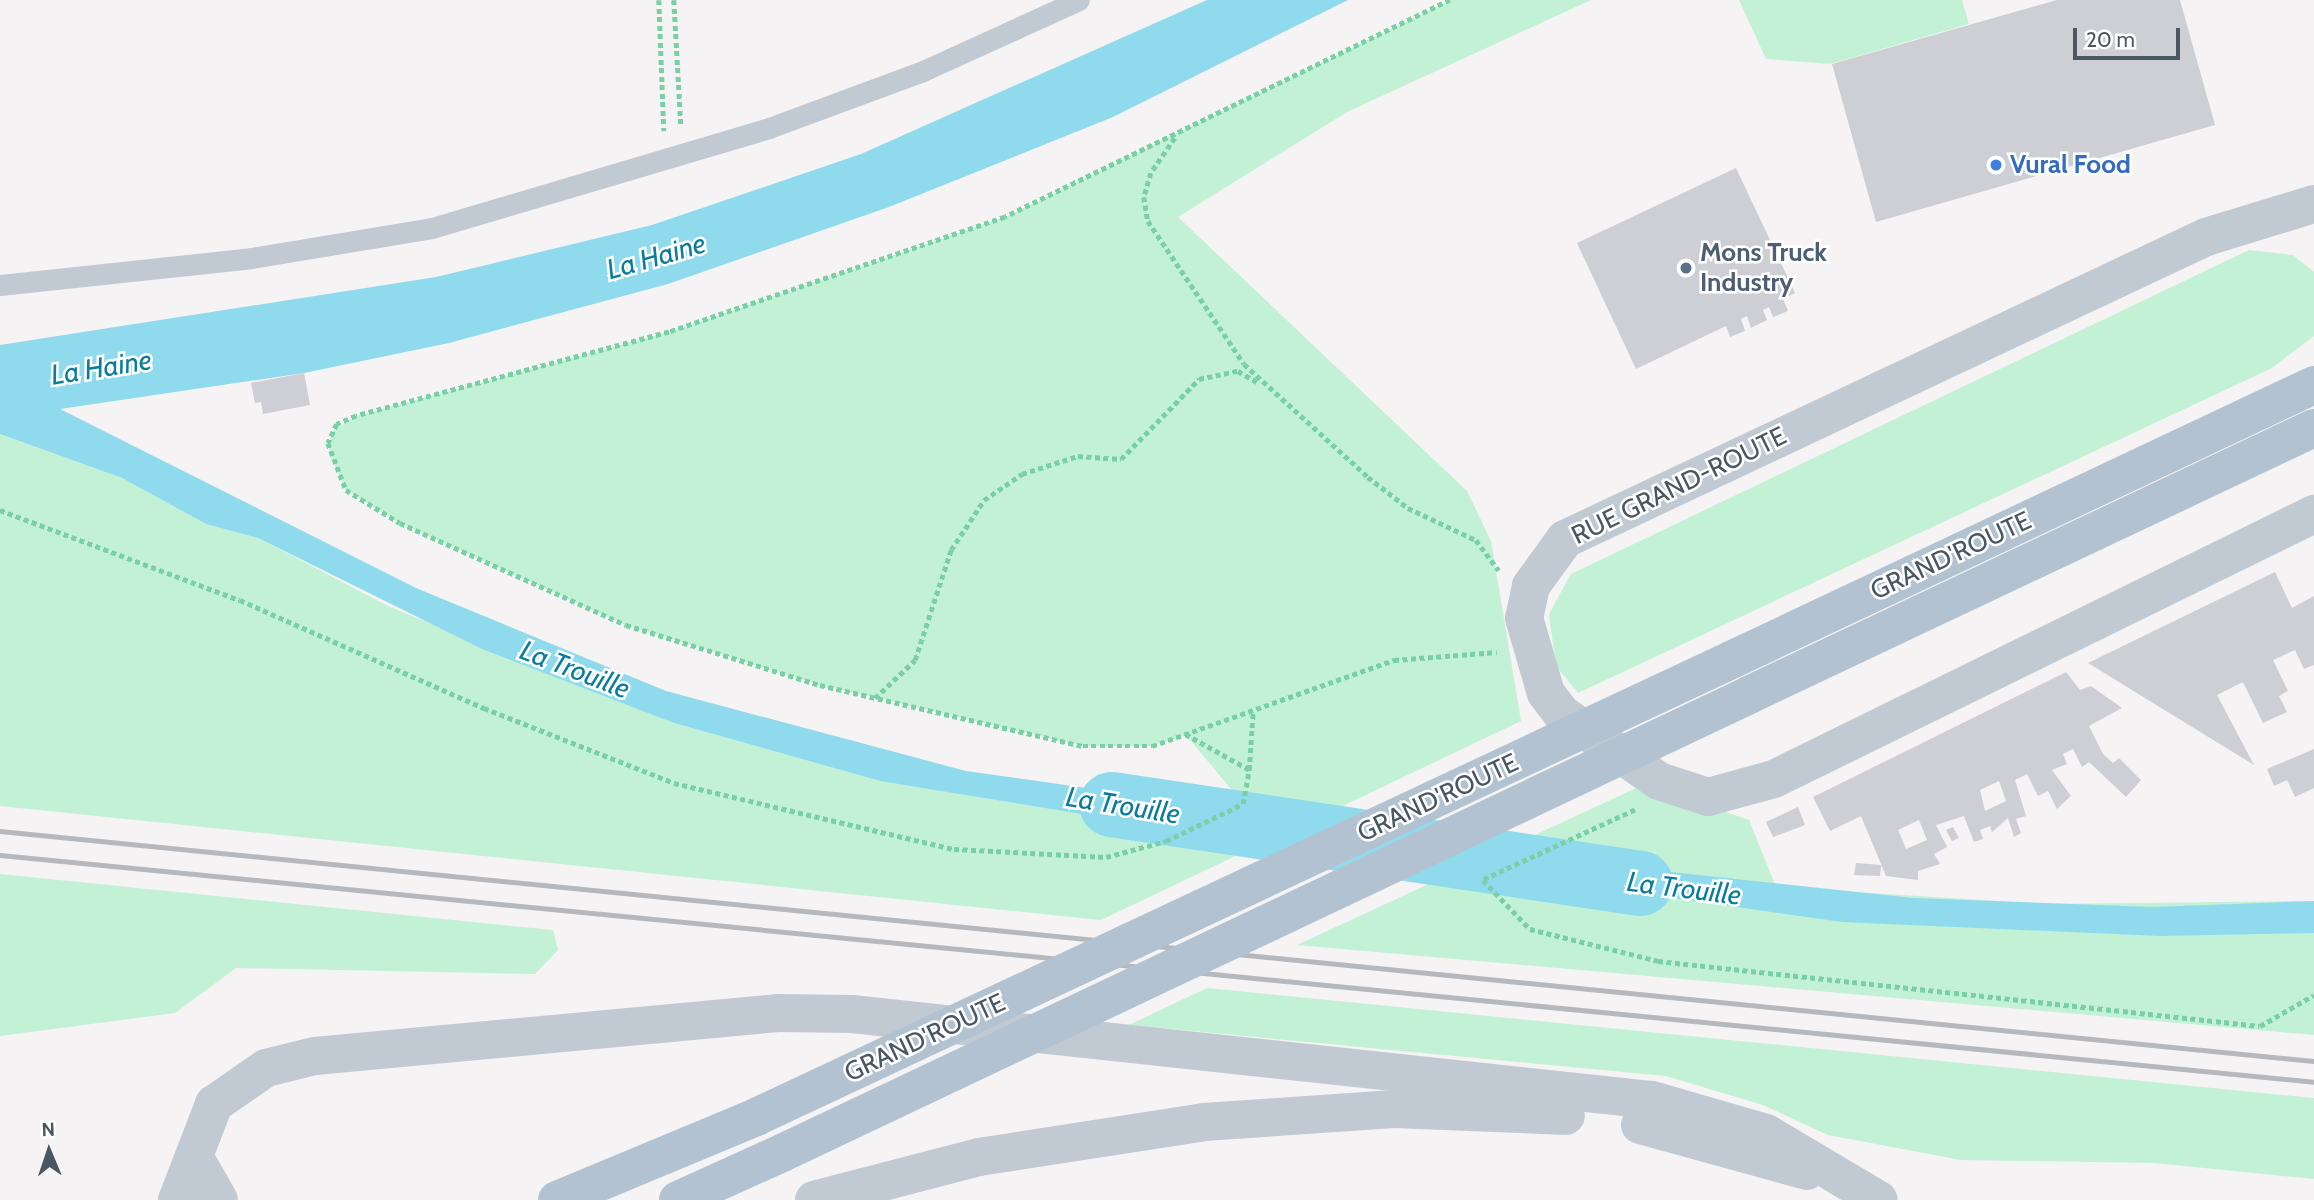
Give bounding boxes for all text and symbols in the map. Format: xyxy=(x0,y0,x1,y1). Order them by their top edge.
scale bar xyxy=(2076,14,2183,58)
text: 20 m xyxy=(2086,27,2135,52)
place label: Vural Food xyxy=(2010,149,2131,181)
marker: Vural Food xyxy=(1988,157,2004,173)
water label: La Haine xyxy=(603,226,709,286)
place label: Mons Truck Industry xyxy=(1700,237,1827,298)
marker: Mons Truck Industry xyxy=(1678,260,1694,276)
water label: La Haine xyxy=(48,342,154,392)
street label: RUE GRAND-ROUTE xyxy=(1567,420,1791,552)
street label: GRAND'ROUTE xyxy=(1866,505,2036,607)
water label: La Trouille xyxy=(515,633,635,705)
street label: GRAND'ROUTE xyxy=(1353,747,1523,849)
water label: La Trouille xyxy=(1064,779,1182,831)
water label: La Trouille xyxy=(1625,864,1743,912)
street label: GRAND'ROUTE xyxy=(840,987,1010,1089)
north arrow xyxy=(14,1116,84,1186)
text: N xyxy=(41,1118,55,1141)

